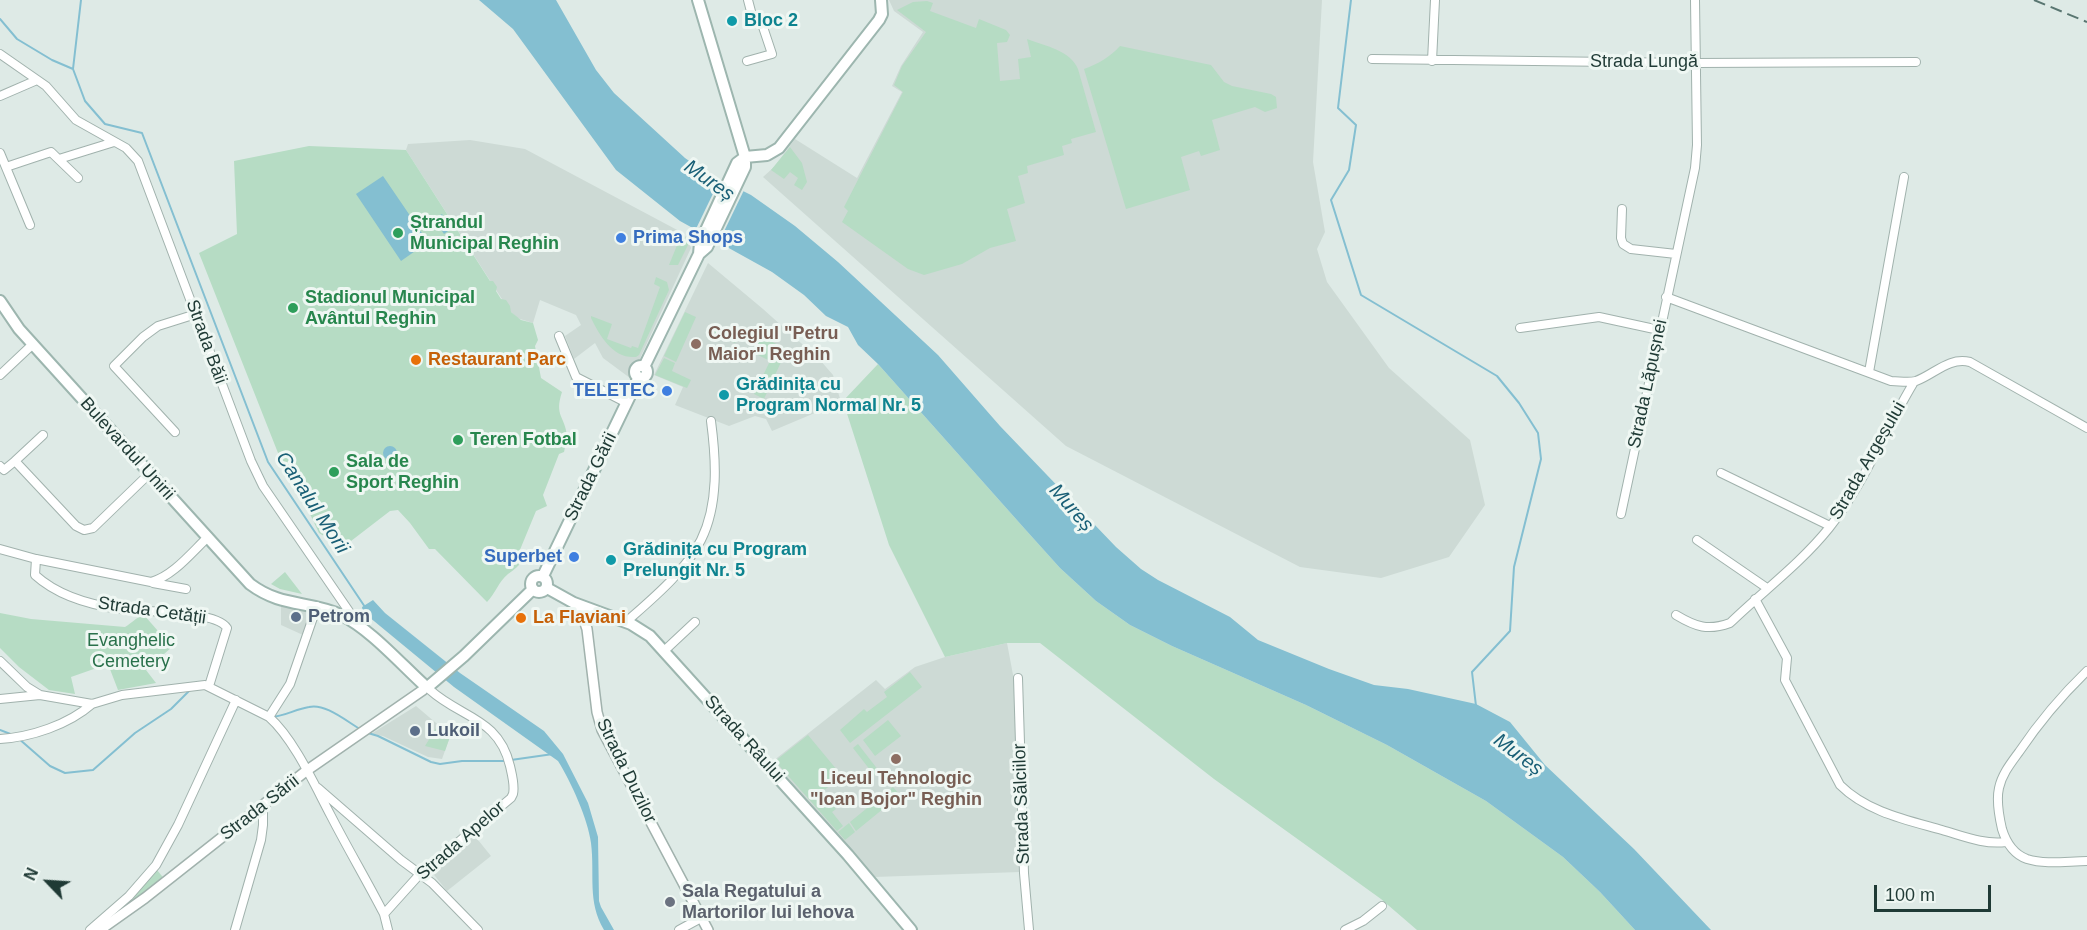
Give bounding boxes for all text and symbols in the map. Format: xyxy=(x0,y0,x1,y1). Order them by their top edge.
place label: Bloc 2 xyxy=(744,10,798,32)
marker: Bloc 2 xyxy=(725,14,739,28)
street label: Strada Lungă xyxy=(1590,51,1698,73)
water label: Mureș xyxy=(679,155,739,207)
place label: Ștrandul Municipal Reghin xyxy=(410,212,559,254)
marker: Ștrandul Municipal Reghin xyxy=(391,226,405,240)
place label: Prima Shops xyxy=(633,227,743,249)
marker: Prima Shops xyxy=(614,231,628,245)
place label: Stadionul Municipal Avântul Reghin xyxy=(305,287,475,330)
street label: Strada Băii xyxy=(181,297,231,387)
marker: Stadionul Municipal Avântul Reghin xyxy=(286,301,300,315)
street label: Strada Lăpușnei xyxy=(1624,318,1672,450)
place label: Colegiul "Petru Maior" Reghin xyxy=(708,323,839,366)
marker: Colegiul "Petru Maior" Reghin xyxy=(689,337,703,351)
place label: Restaurant Parc xyxy=(428,349,566,371)
marker: Restaurant Parc xyxy=(409,353,423,367)
place label: Grădinița cu Program Normal Nr. 5 xyxy=(736,374,921,416)
place label: TELETEC xyxy=(573,380,655,402)
marker: TELETEC xyxy=(660,384,674,398)
marker: Grădinița cu Program Normal Nr. 5 xyxy=(717,388,731,402)
street label: Bulevardul Unirii xyxy=(75,393,179,505)
street label: Strada Argeșului xyxy=(1825,398,1911,524)
place label: Teren Fotbal xyxy=(470,429,577,451)
street label: Strada Gării xyxy=(560,429,622,525)
marker: Teren Fotbal xyxy=(451,433,465,447)
water label: Canalul Morii xyxy=(270,448,354,558)
place label: Sala de Sport Reghin xyxy=(346,451,459,494)
marker: Sala de Sport Reghin xyxy=(327,465,341,479)
water label: Mureș xyxy=(1044,479,1098,537)
place label: Grădinița cu Program Prelungit Nr. 5 xyxy=(623,539,807,582)
place label: Superbet xyxy=(484,546,562,568)
marker: Superbet xyxy=(567,550,581,564)
marker: Grădinița cu Program Prelungit Nr. 5 xyxy=(604,553,618,567)
street label: Strada Cetății xyxy=(97,593,207,629)
place label: Petrom xyxy=(308,606,370,628)
place label: La Flaviani xyxy=(533,607,626,629)
marker: Petrom xyxy=(289,610,303,624)
marker: La Flaviani xyxy=(514,611,528,625)
park label: Evanghelic Cemetery xyxy=(87,630,175,672)
street label: Strada Râului xyxy=(699,691,789,787)
street label: Strada Duzilor xyxy=(591,715,661,827)
place label: Lukoil xyxy=(427,720,480,742)
marker: Lukoil xyxy=(408,724,422,738)
water label: Mureș xyxy=(1489,729,1547,781)
street label: Strada Sălciilor xyxy=(1009,743,1035,865)
marker: Liceul Tehnologic "Ioan Bojor" Reghin xyxy=(889,752,903,766)
place label: Liceul Tehnologic "Ioan Bojor" Reghin xyxy=(810,768,982,810)
street label: Strada Sării xyxy=(216,771,304,845)
street label: Strada Apelor xyxy=(412,797,510,885)
north arrow xyxy=(18,852,78,912)
text: N xyxy=(21,865,41,883)
scale bar xyxy=(1877,873,1994,911)
place label: Sala Regatului a Martorilor lui Iehova xyxy=(682,881,854,924)
text: 100 m xyxy=(1885,885,1935,905)
marker: Sala Regatului a Martorilor lui Iehova xyxy=(663,895,677,909)

